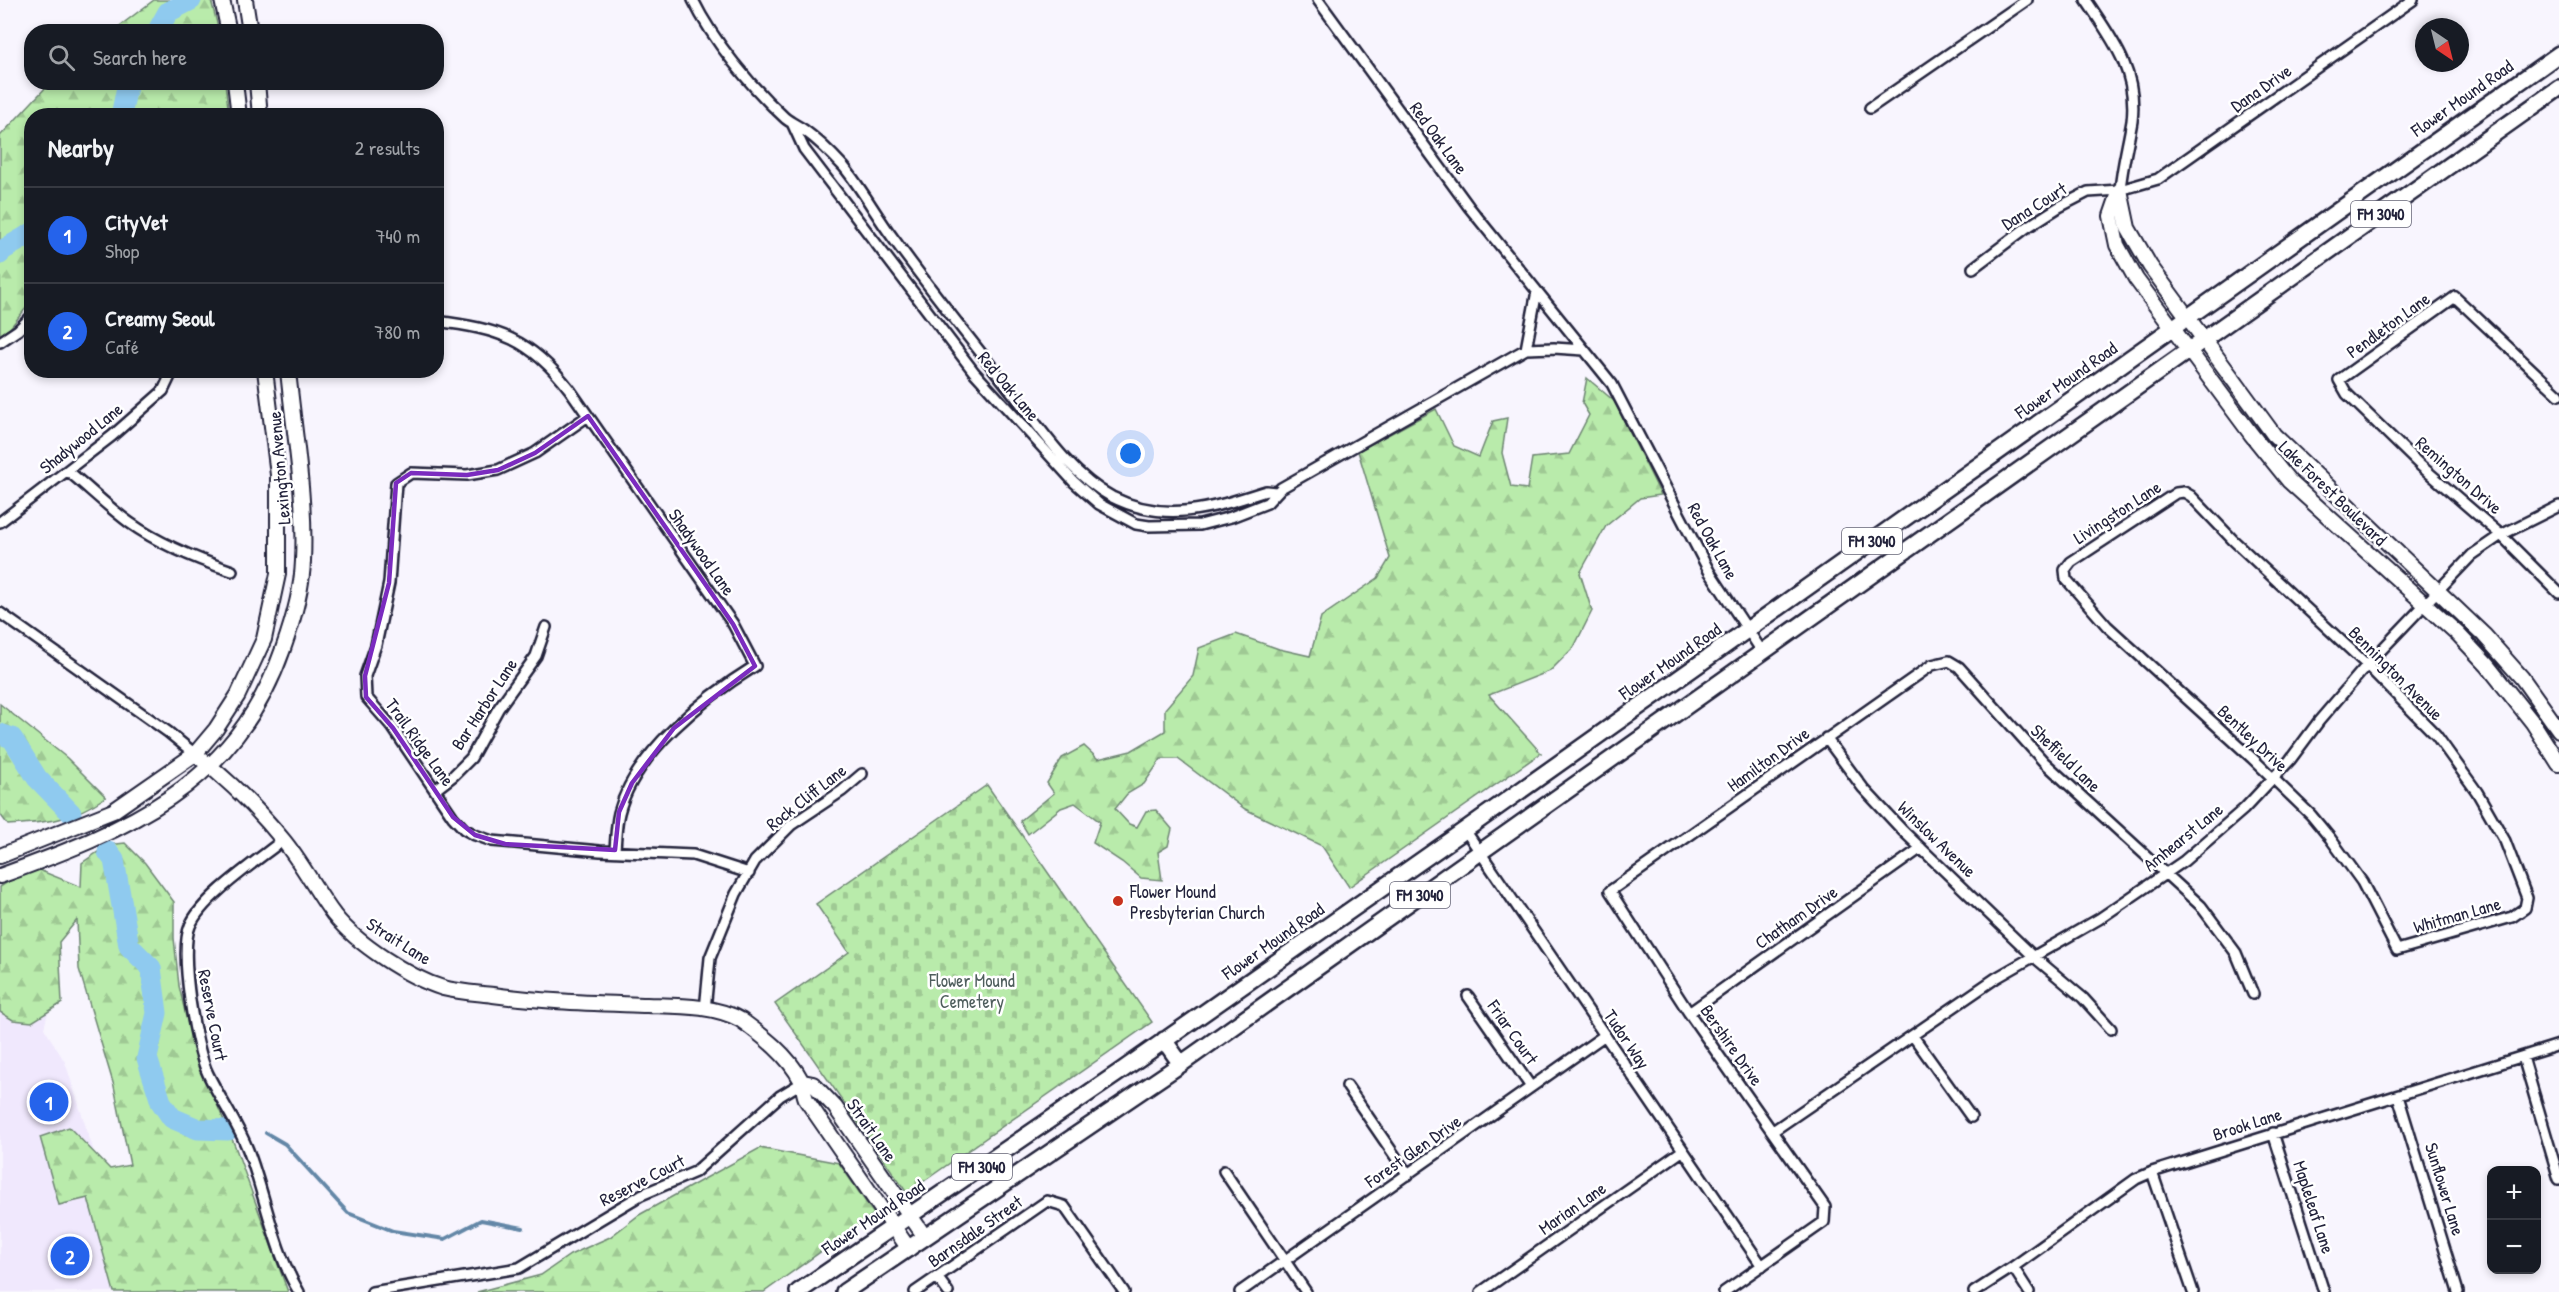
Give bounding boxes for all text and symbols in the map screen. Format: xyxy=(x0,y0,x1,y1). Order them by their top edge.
north arrow xyxy=(2415,18,2469,72)
search box xyxy=(24,24,444,90)
icon: search xyxy=(45,41,78,74)
text: Search here xyxy=(93,42,187,72)
street label: Flower Mound Road xyxy=(2405,54,2518,143)
street label: Dana Drive xyxy=(2226,58,2296,118)
street label: Red Oak Lane xyxy=(1404,97,1474,179)
text: Nearby xyxy=(48,130,114,165)
text: 2 results xyxy=(355,134,420,161)
street label: Dana Court xyxy=(1997,176,2072,236)
road number: FM 3040 xyxy=(2351,201,2411,227)
text: CityVet xyxy=(105,207,168,237)
text: 1 xyxy=(64,222,71,249)
text: 740 m xyxy=(375,222,420,249)
text: Shop xyxy=(105,237,139,264)
street label: Pendleton Lane xyxy=(2341,286,2435,364)
text: Creamy Seoul xyxy=(105,303,215,333)
text: 2 xyxy=(63,318,72,345)
text: 780 m xyxy=(374,318,420,345)
text: Café xyxy=(105,333,139,360)
street label: Flower Mound Road xyxy=(2009,336,2122,425)
street label: Red Oak Lane xyxy=(972,346,1046,426)
street label: Shadywood Lane xyxy=(34,397,128,479)
street label: Lexington Avenue xyxy=(262,410,296,526)
street label: Remington Drive xyxy=(2410,430,2508,520)
street label: Lake Forest Boulevard xyxy=(2273,435,2393,551)
your location xyxy=(1116,439,1145,468)
street label: Livingston Lane xyxy=(2068,474,2166,550)
street label: Red Oak Lane xyxy=(1682,498,1744,584)
street label: Shadywood Lane xyxy=(663,504,741,600)
road number: FM 3040 xyxy=(1842,528,1902,554)
street label: Flower Mound Road xyxy=(1613,617,1726,706)
street label: Bennington Avenue xyxy=(2343,620,2449,726)
street label: Bar Harbor Lane xyxy=(445,653,523,755)
street label: Trail Ridge Lane xyxy=(380,693,460,791)
street label: Bentley Drive xyxy=(2212,699,2294,777)
street label: Sheffield Lane xyxy=(2025,718,2107,798)
street label: Hamilton Drive xyxy=(1722,721,1814,797)
street label: Rock Cliff Lane xyxy=(761,758,851,836)
street label: Winslow Avenue xyxy=(1892,795,1982,883)
street label: Amhearst Lane xyxy=(2138,797,2228,877)
place label: Flower Mound Presbyterian Church xyxy=(1129,879,1265,925)
street label: Chatham Drive xyxy=(1750,879,1842,955)
road number: FM 3040 xyxy=(1390,882,1450,908)
street label: Whitman Lane xyxy=(2411,891,2503,939)
marker: Flower Mound Presbyterian Church xyxy=(1111,894,1125,908)
street label: Flower Mound Road xyxy=(1216,897,1329,986)
street label: Strait Lane xyxy=(362,911,436,971)
street label: Reserve Court xyxy=(192,967,234,1063)
park label: Flower Mound Cemetery xyxy=(928,968,1015,1014)
street label: Friar Court xyxy=(1481,994,1545,1070)
street label: Bershire Drive xyxy=(1695,999,1769,1091)
street label: Tudor Way xyxy=(1598,1004,1656,1074)
pin: 1 xyxy=(29,1080,68,1124)
street label: Strait Lane xyxy=(841,1093,903,1167)
street label: Brook Lane xyxy=(2209,1101,2285,1147)
street label: Forest Glen Drive xyxy=(1359,1109,1466,1194)
street label: Sunflower Lane xyxy=(2419,1140,2471,1238)
street label: Reserve Court xyxy=(595,1148,690,1212)
road number: FM 3040 xyxy=(952,1154,1012,1180)
street label: Mapleleaf Lane xyxy=(2287,1157,2341,1257)
map controls xyxy=(2487,1166,2541,1274)
button: + xyxy=(2487,1166,2541,1220)
street label: Flower Mound Road xyxy=(816,1173,929,1261)
street label: Marian Lane xyxy=(1533,1176,1611,1240)
street label: Barnsdale Street xyxy=(923,1189,1028,1273)
button: − xyxy=(2487,1220,2541,1274)
pin: 2 xyxy=(50,1234,90,1278)

